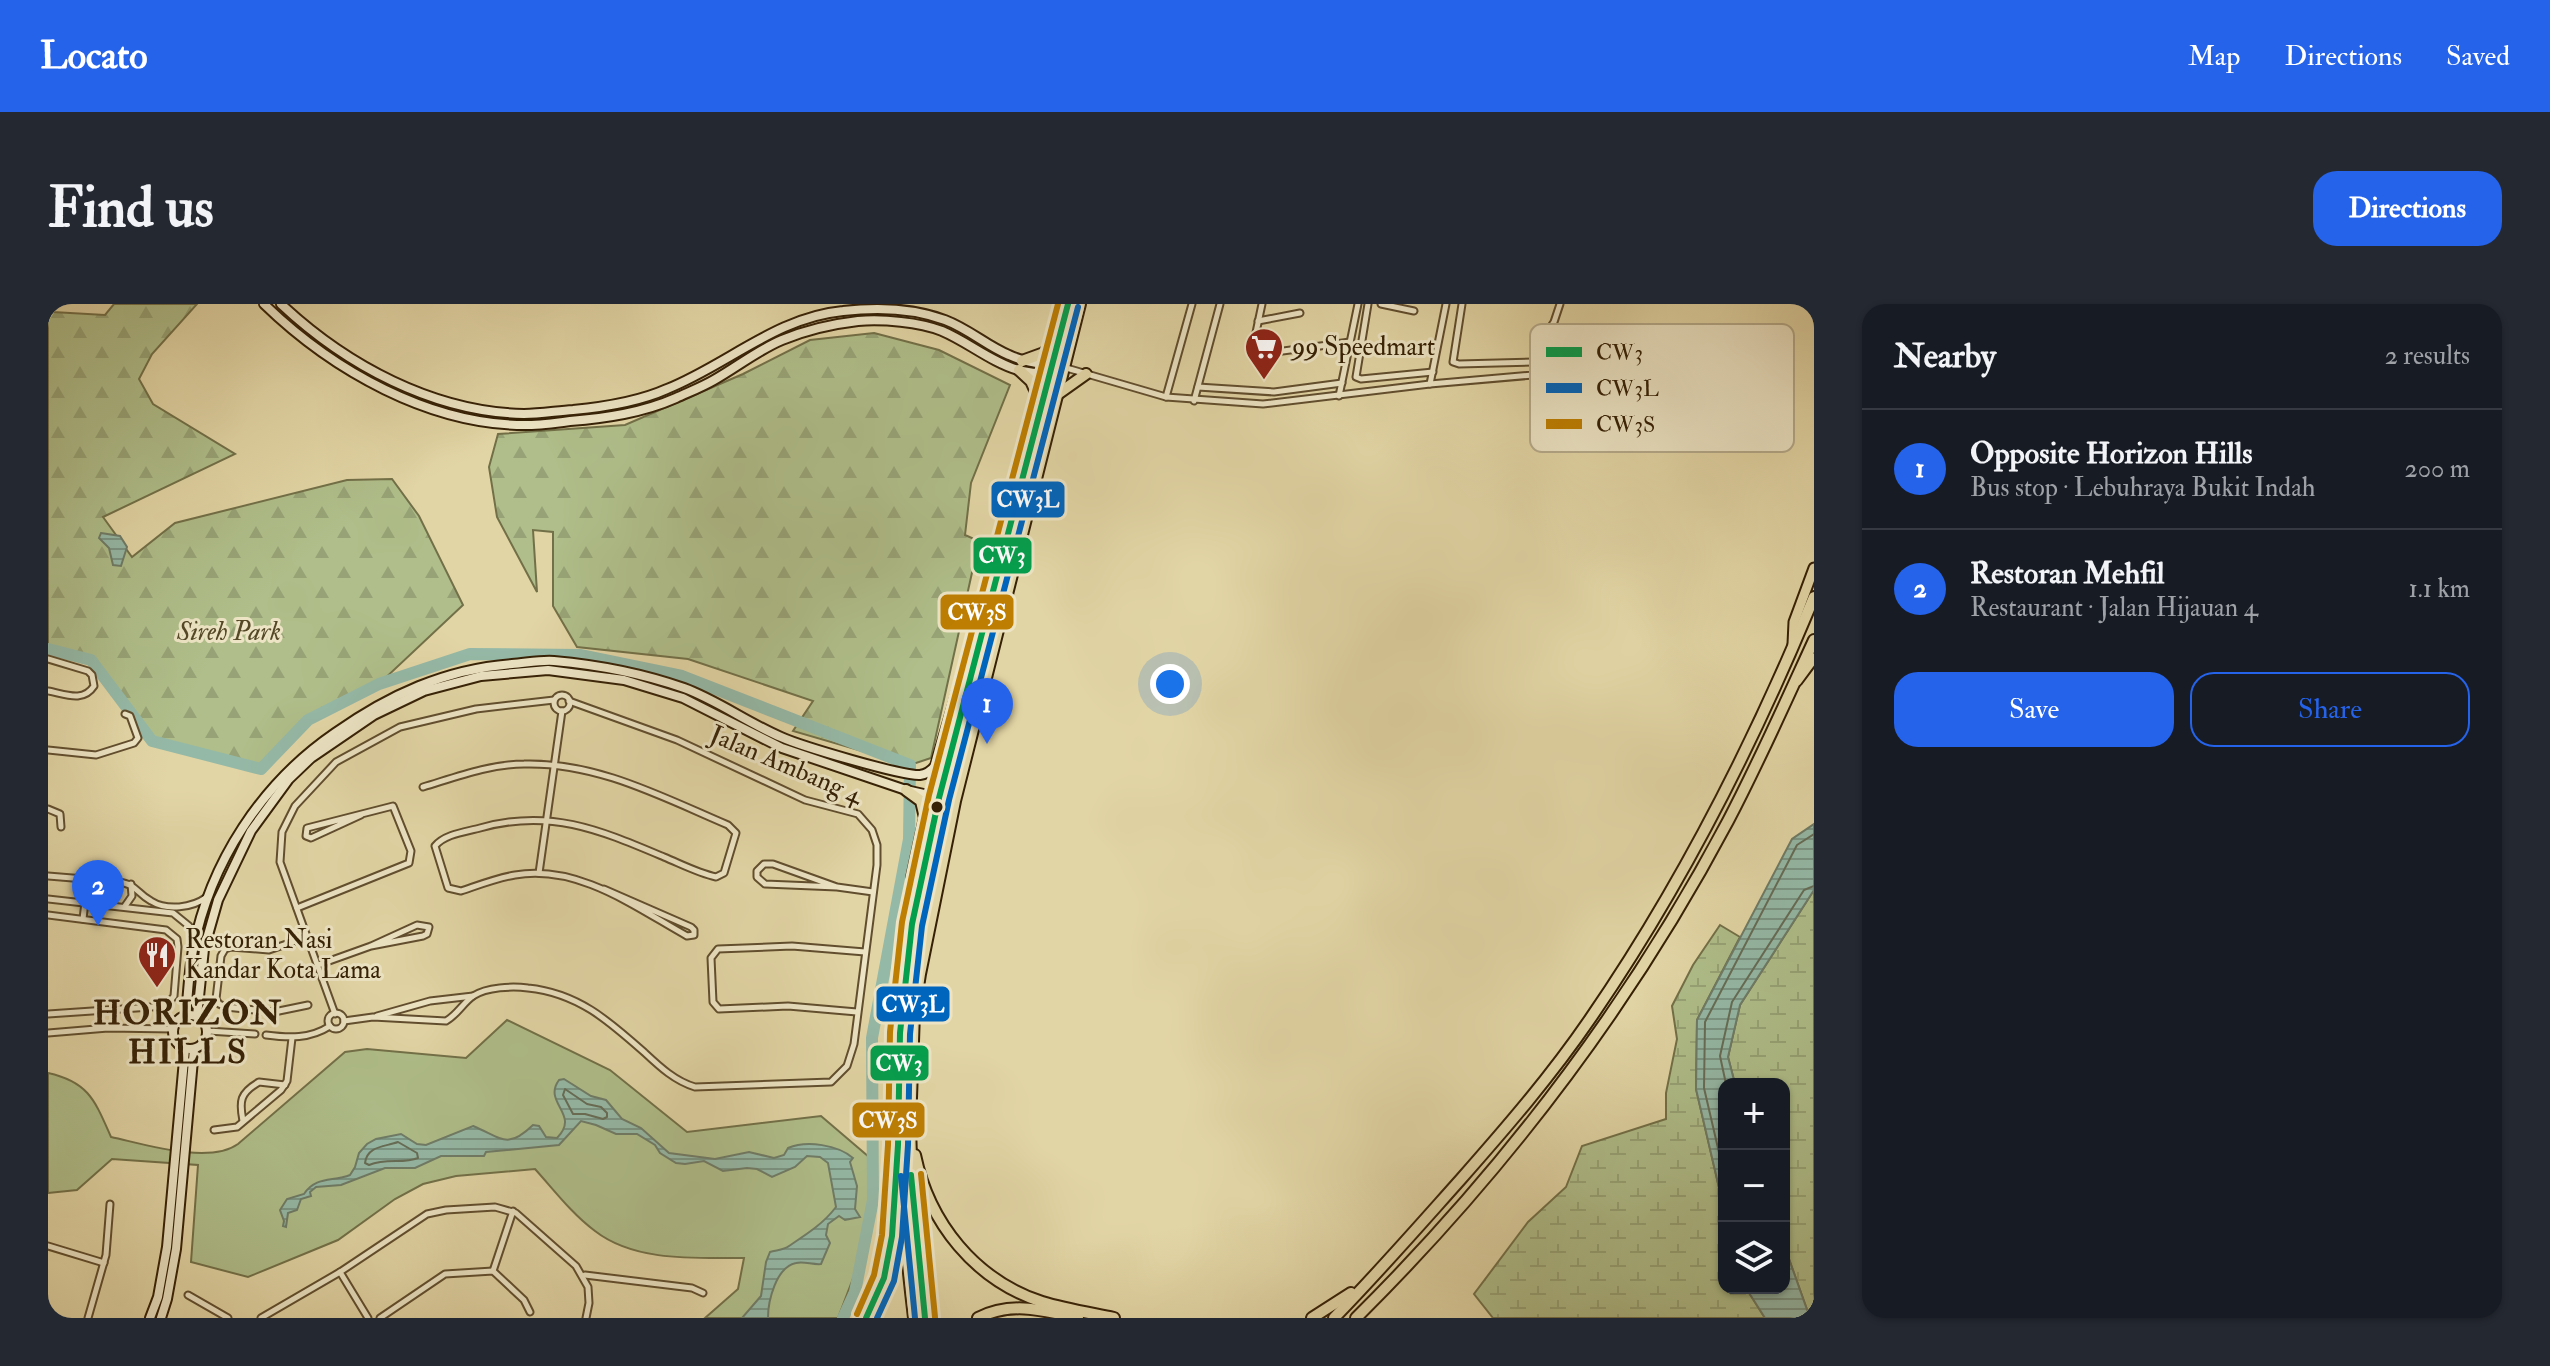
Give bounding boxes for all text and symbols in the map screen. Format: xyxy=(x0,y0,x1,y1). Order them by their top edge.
text: Locato xyxy=(40,32,147,80)
text: Map xyxy=(2188,39,2241,74)
text: Directions xyxy=(2285,39,2402,74)
text: Saved xyxy=(2446,39,2510,74)
button: Directions xyxy=(2313,171,2502,246)
text: Find us xyxy=(48,173,214,244)
legend xyxy=(1530,324,1794,452)
supermarket icon: 99 Speedmart xyxy=(1243,326,1285,381)
place label: 99 Speedmart xyxy=(1290,331,1435,364)
text: Nearby xyxy=(1894,335,1996,378)
text: CW3 xyxy=(1596,339,1643,367)
text: 2 results xyxy=(2385,340,2470,372)
text: CW3L xyxy=(1596,375,1659,403)
text: CW3S xyxy=(1596,411,1655,439)
text: Opposite Horizon Hills xyxy=(1970,435,2253,472)
text: 1 xyxy=(1915,453,1925,485)
text: 200 m xyxy=(2405,453,2470,485)
text: Bus stop · Lebuhraya Bukit Indah xyxy=(1970,472,2316,504)
line badge: CW3L xyxy=(990,480,1066,519)
text: CW3L xyxy=(997,486,1059,514)
line badge: CW3 xyxy=(972,536,1033,575)
text: CW3 xyxy=(979,542,1025,570)
text: Restoran Mehfil xyxy=(1970,555,2164,592)
text: 2 xyxy=(1913,573,1927,605)
text: 1.1 km xyxy=(2408,573,2470,605)
text: Restaurant · Jalan Hijauan 4 xyxy=(1970,592,2258,624)
line badge: CW3S xyxy=(939,593,1015,631)
text: CW3S xyxy=(947,599,1007,627)
park label: Sireh Park xyxy=(176,616,281,648)
your location xyxy=(1150,664,1190,704)
button: Save xyxy=(1894,672,2174,747)
button: Share xyxy=(2190,672,2470,747)
pin: 1 xyxy=(961,678,1013,744)
street label: Jalan Ambang 4 xyxy=(704,718,868,812)
unlabelled marker xyxy=(929,799,945,815)
pin: 2 xyxy=(72,860,124,926)
place label: Restoran Nasi Kandar Kota Lama xyxy=(185,924,381,986)
restaurant icon: Restoran Nasi Kandar Kota Lama xyxy=(136,934,178,989)
line badge: CW3L xyxy=(875,985,951,1023)
text: CW3L xyxy=(882,991,944,1019)
district label: HORIZON HILLS xyxy=(93,992,283,1074)
line badge: CW3 xyxy=(869,1044,930,1082)
text: CW3 xyxy=(876,1050,922,1078)
map controls xyxy=(1718,1078,1790,1294)
button: + xyxy=(1718,1078,1790,1150)
line badge: CW3S xyxy=(851,1101,926,1139)
text: CW3S xyxy=(858,1107,918,1135)
button: − xyxy=(1718,1150,1790,1222)
button: layers xyxy=(1718,1222,1790,1294)

